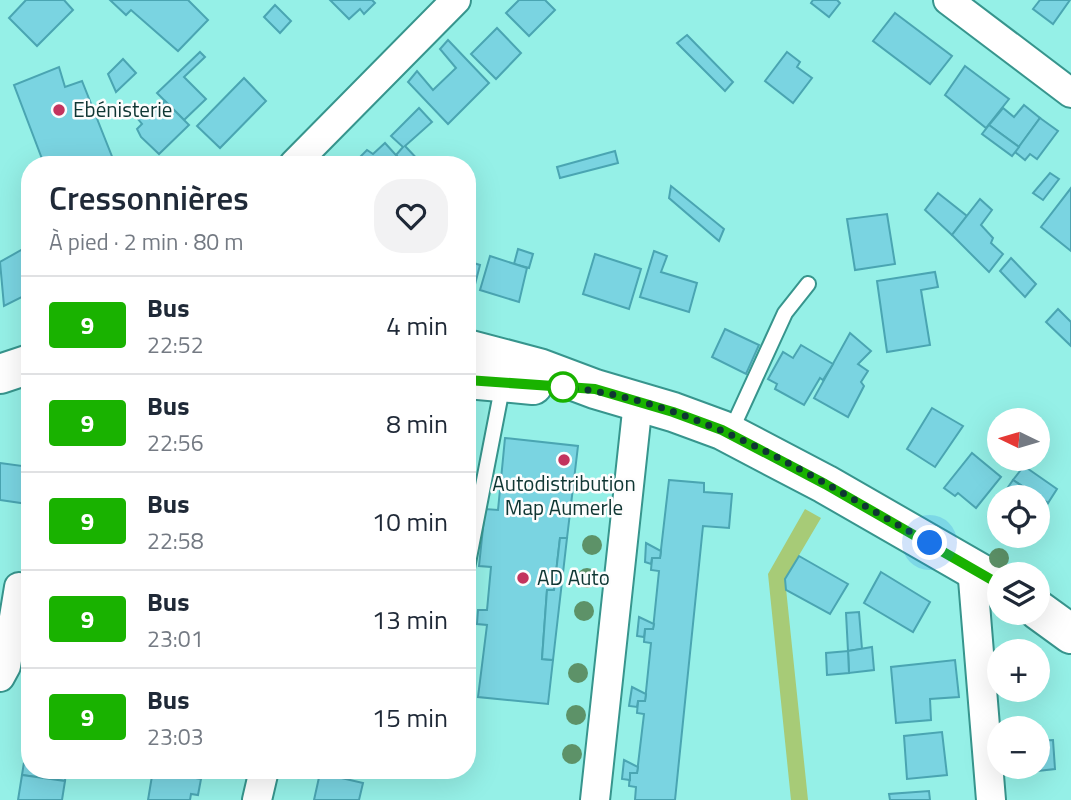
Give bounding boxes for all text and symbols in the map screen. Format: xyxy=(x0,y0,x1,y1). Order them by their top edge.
place label: Ebénisterie xyxy=(73,93,172,125)
marker: Ebénisterie xyxy=(51,102,67,118)
text: Cressonnières xyxy=(49,173,249,223)
button: heart xyxy=(374,179,448,253)
text: À pied · 2 min · 80 m xyxy=(49,224,244,259)
text: Bus xyxy=(147,288,189,327)
text: 4 min xyxy=(386,306,448,345)
text: 9 xyxy=(81,307,94,343)
text: 22:52 xyxy=(147,327,204,362)
unlabelled marker xyxy=(548,372,578,402)
text: Bus xyxy=(147,386,189,425)
text: 8 min xyxy=(386,404,448,443)
text: 9 xyxy=(81,405,94,441)
north arrow xyxy=(987,408,1050,471)
map controls xyxy=(987,408,1050,779)
text: 22:56 xyxy=(147,425,204,460)
marker: Autodistribution Map Aumerle xyxy=(556,452,572,468)
place label: Autodistribution Map Aumerle xyxy=(492,467,636,523)
text: Bus xyxy=(147,484,189,523)
button: locate xyxy=(987,485,1050,548)
text: 10 min xyxy=(372,502,448,541)
text: 9 xyxy=(81,503,94,539)
text: 22:58 xyxy=(147,523,204,558)
your location xyxy=(912,525,947,560)
place label: AD Auto xyxy=(537,561,610,593)
button: layers xyxy=(987,562,1050,625)
marker: AD Auto xyxy=(515,570,531,586)
text: Bus xyxy=(147,582,189,621)
text: 13 min xyxy=(372,600,448,639)
text: 9 xyxy=(81,601,94,637)
text: 23:01 xyxy=(147,621,204,656)
button: + xyxy=(987,639,1050,702)
text: Bus xyxy=(147,680,189,719)
text: 15 min xyxy=(372,698,448,737)
text: 9 xyxy=(81,699,94,735)
button: − xyxy=(987,716,1050,779)
text: 23:03 xyxy=(147,719,204,754)

